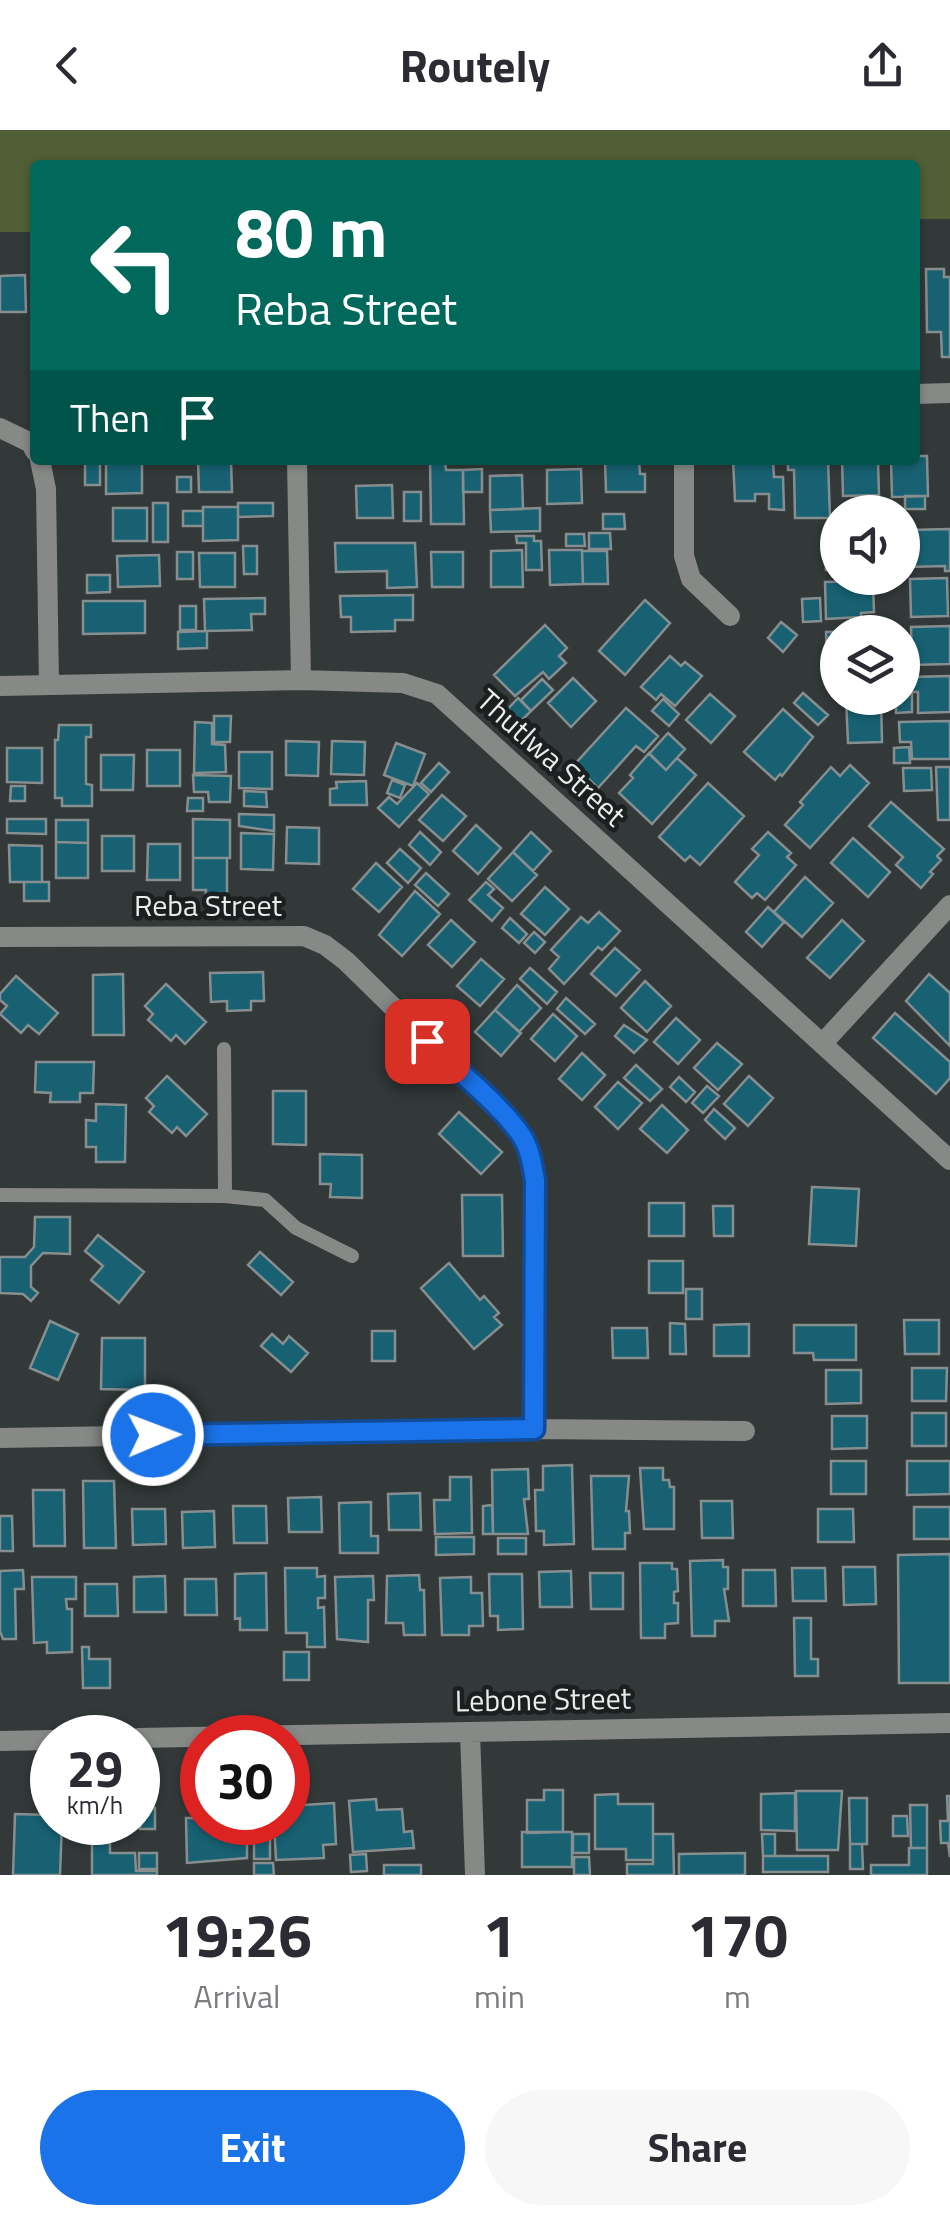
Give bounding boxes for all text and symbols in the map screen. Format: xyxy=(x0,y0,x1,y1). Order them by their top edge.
text: Routely xyxy=(400,31,550,99)
icon: back xyxy=(40,38,95,93)
icon: share xyxy=(855,38,910,93)
text: 80 m xyxy=(235,178,388,284)
icon: left xyxy=(70,200,200,330)
text: Reba Street xyxy=(235,274,457,342)
text: Then xyxy=(70,389,150,447)
icon: arrive xyxy=(170,390,225,445)
map controls xyxy=(820,495,920,715)
button: sound xyxy=(820,495,920,595)
button: layers xyxy=(820,615,920,715)
street label: Thutlwa Street xyxy=(467,678,637,837)
street label: Reba Street xyxy=(134,882,283,928)
pin xyxy=(385,999,470,1084)
icon: arrive xyxy=(400,1014,455,1069)
position arrow xyxy=(101,1383,205,1487)
street label: Lebone Street xyxy=(454,1674,632,1724)
speed limit sign: 30 xyxy=(180,1715,310,1845)
text: 29 xyxy=(67,1730,123,1806)
text: km/h xyxy=(67,1786,123,1824)
text: 19:26 xyxy=(162,1889,312,1980)
text: 1 xyxy=(483,1889,516,1980)
text: 170 xyxy=(687,1889,788,1980)
text: Arrival xyxy=(194,1972,280,2020)
text: min xyxy=(474,1972,525,2020)
text: m xyxy=(724,1972,751,2020)
button: Exit xyxy=(40,2090,465,2205)
button: Share xyxy=(485,2090,910,2205)

